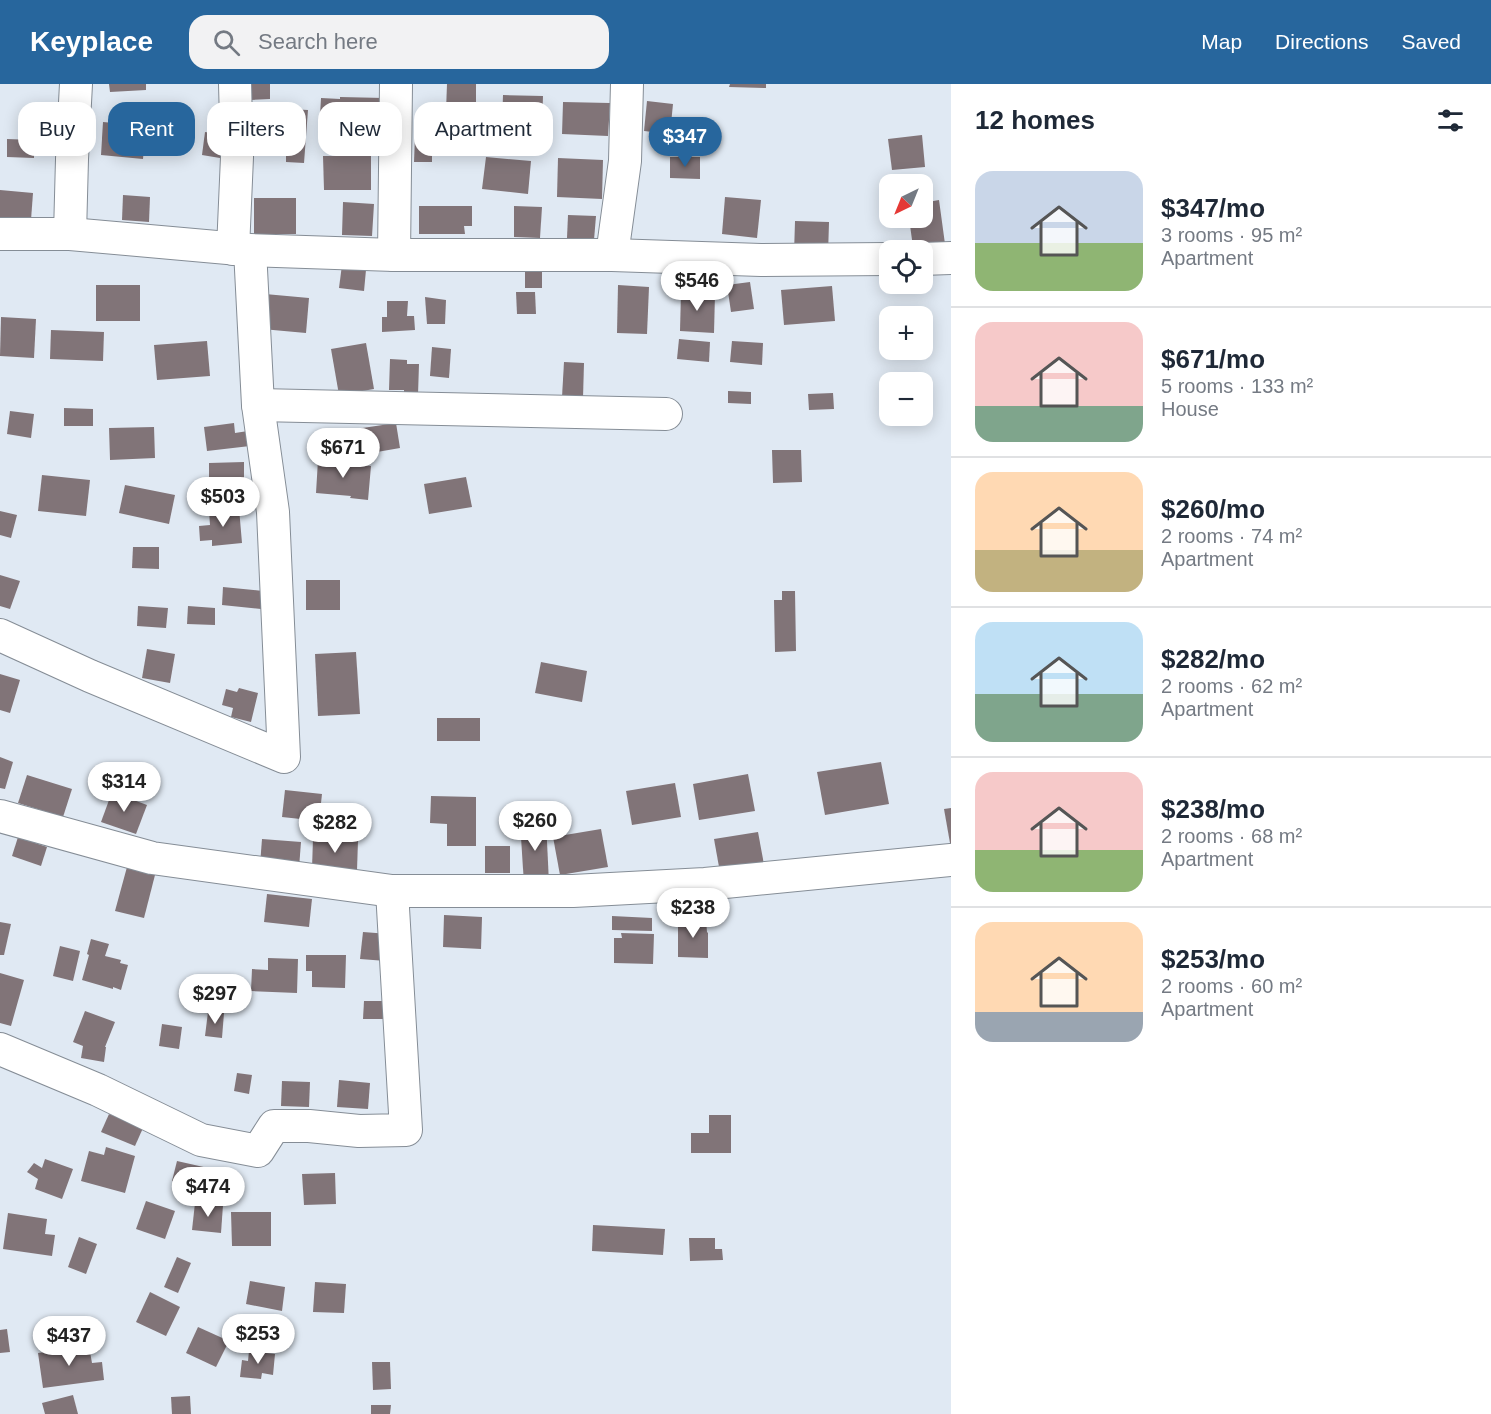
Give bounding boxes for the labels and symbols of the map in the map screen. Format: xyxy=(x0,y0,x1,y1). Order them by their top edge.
pin: $347 xyxy=(649,117,721,168)
north arrow xyxy=(879,174,933,228)
pin: $546 xyxy=(661,261,733,312)
pin: $671 xyxy=(307,428,379,479)
pin: $503 xyxy=(187,477,259,528)
pin: $314 xyxy=(88,762,160,813)
pin: $260 xyxy=(499,801,571,852)
pin: $282 xyxy=(299,803,371,854)
pin: $238 xyxy=(657,888,729,939)
pin: $297 xyxy=(179,974,251,1025)
pin: $474 xyxy=(172,1167,244,1218)
pin: $253 xyxy=(222,1314,294,1365)
pin: $437 xyxy=(33,1316,105,1367)

